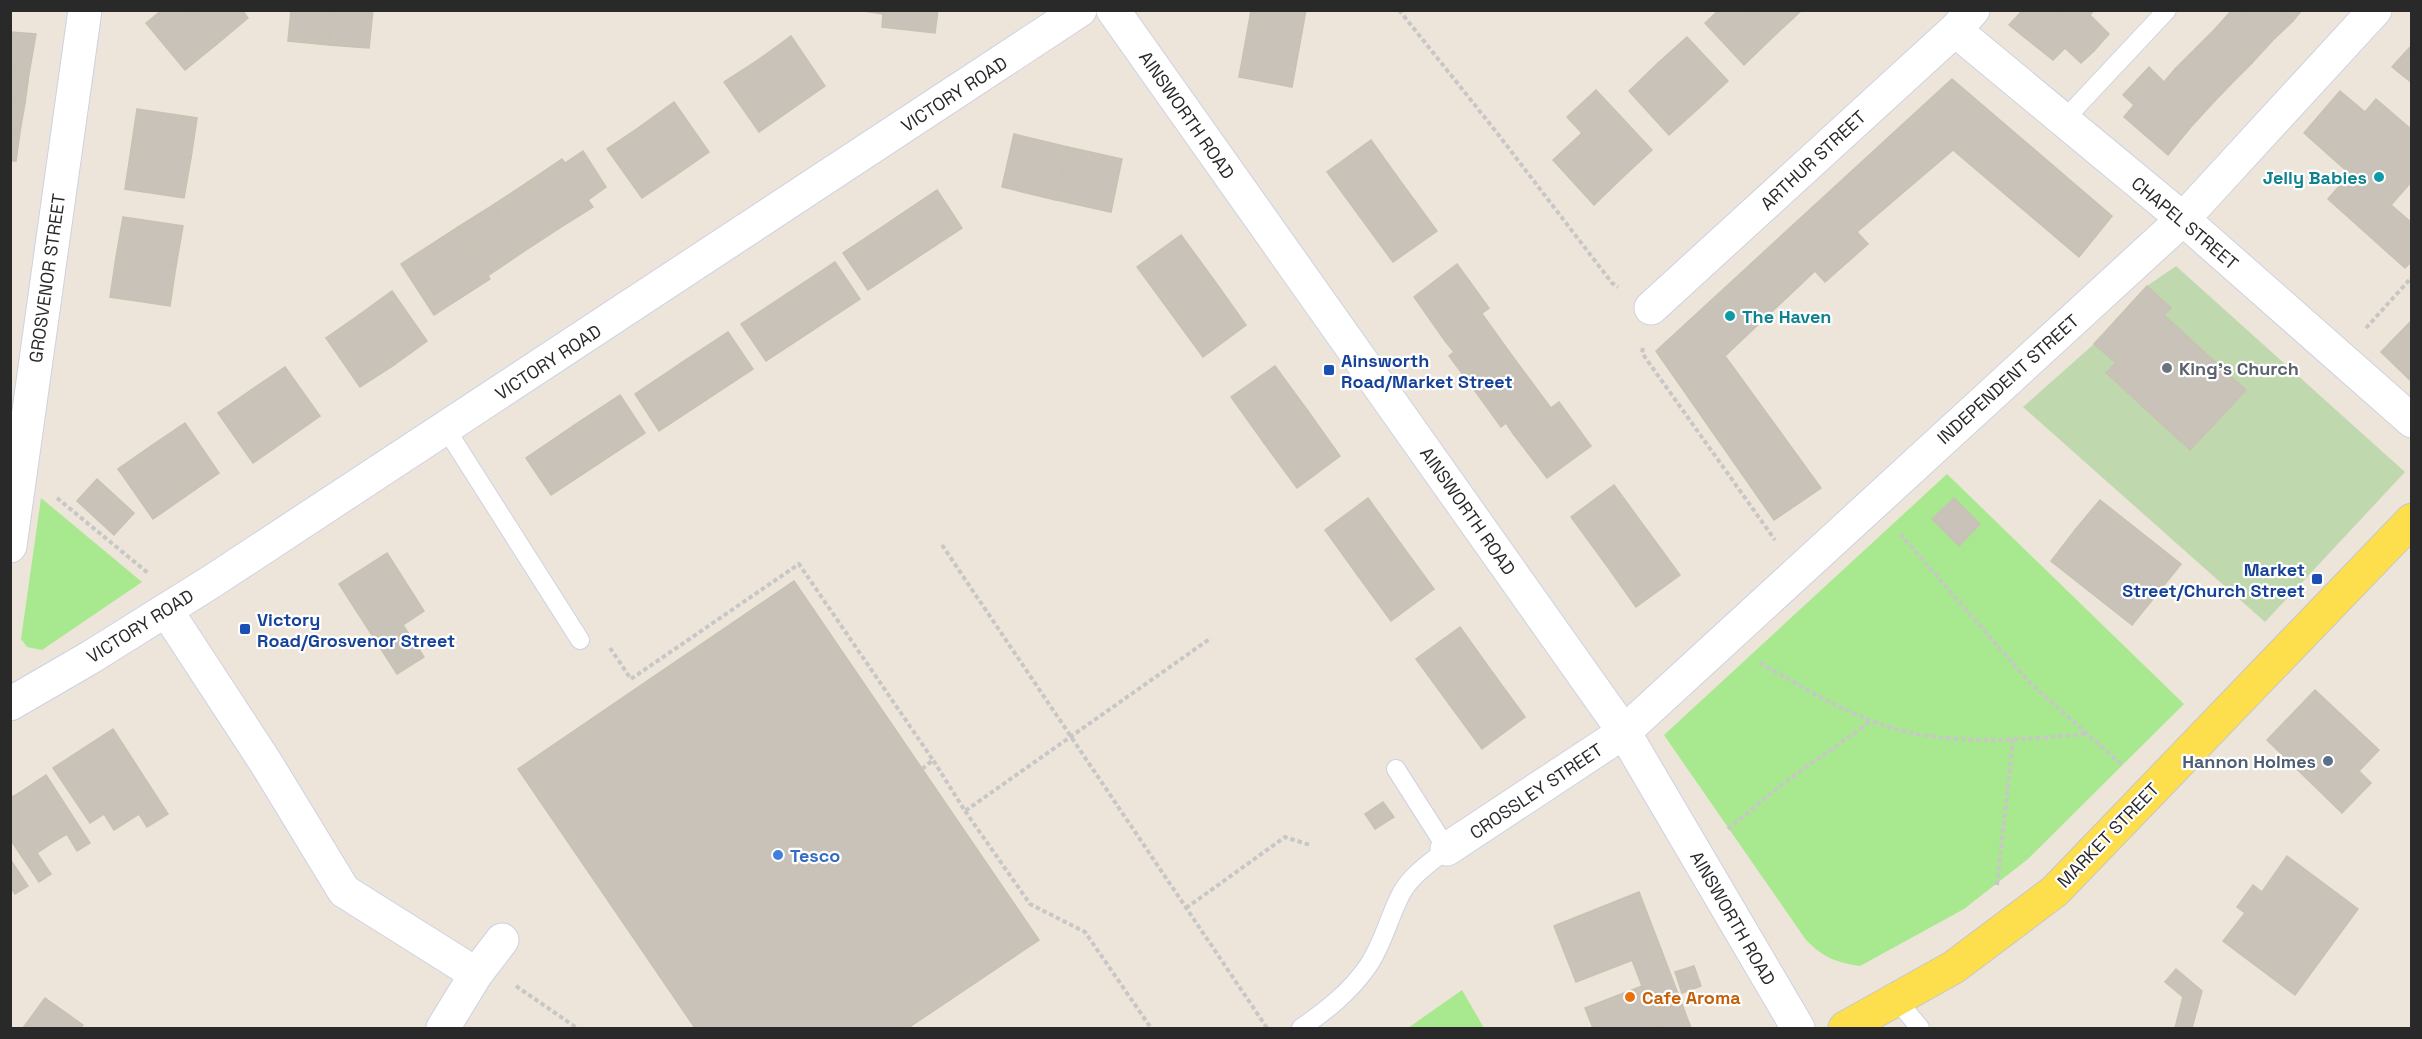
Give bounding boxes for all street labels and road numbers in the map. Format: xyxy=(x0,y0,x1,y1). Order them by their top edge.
street label: AINSWORTH ROAD xyxy=(1134,47,1240,183)
street label: VICTORY ROAD xyxy=(897,51,1011,137)
street label: ARTHUR STREET xyxy=(1755,105,1871,215)
street label: CHAPEL STREET xyxy=(2127,171,2244,275)
street label: GROSVENOR STREET xyxy=(24,192,70,364)
street label: INDEPENDENT STREET xyxy=(1932,309,2084,449)
street label: VICTORY ROAD xyxy=(491,319,605,405)
street label: AINSWORTH ROAD xyxy=(1415,443,1521,579)
street label: VICTORY ROAD xyxy=(82,584,198,668)
street label: CROSSLEY STREET xyxy=(1465,738,1607,844)
street label: MARKET STREET xyxy=(2052,777,2164,892)
street label: AINSWORTH ROAD xyxy=(1685,847,1781,989)

